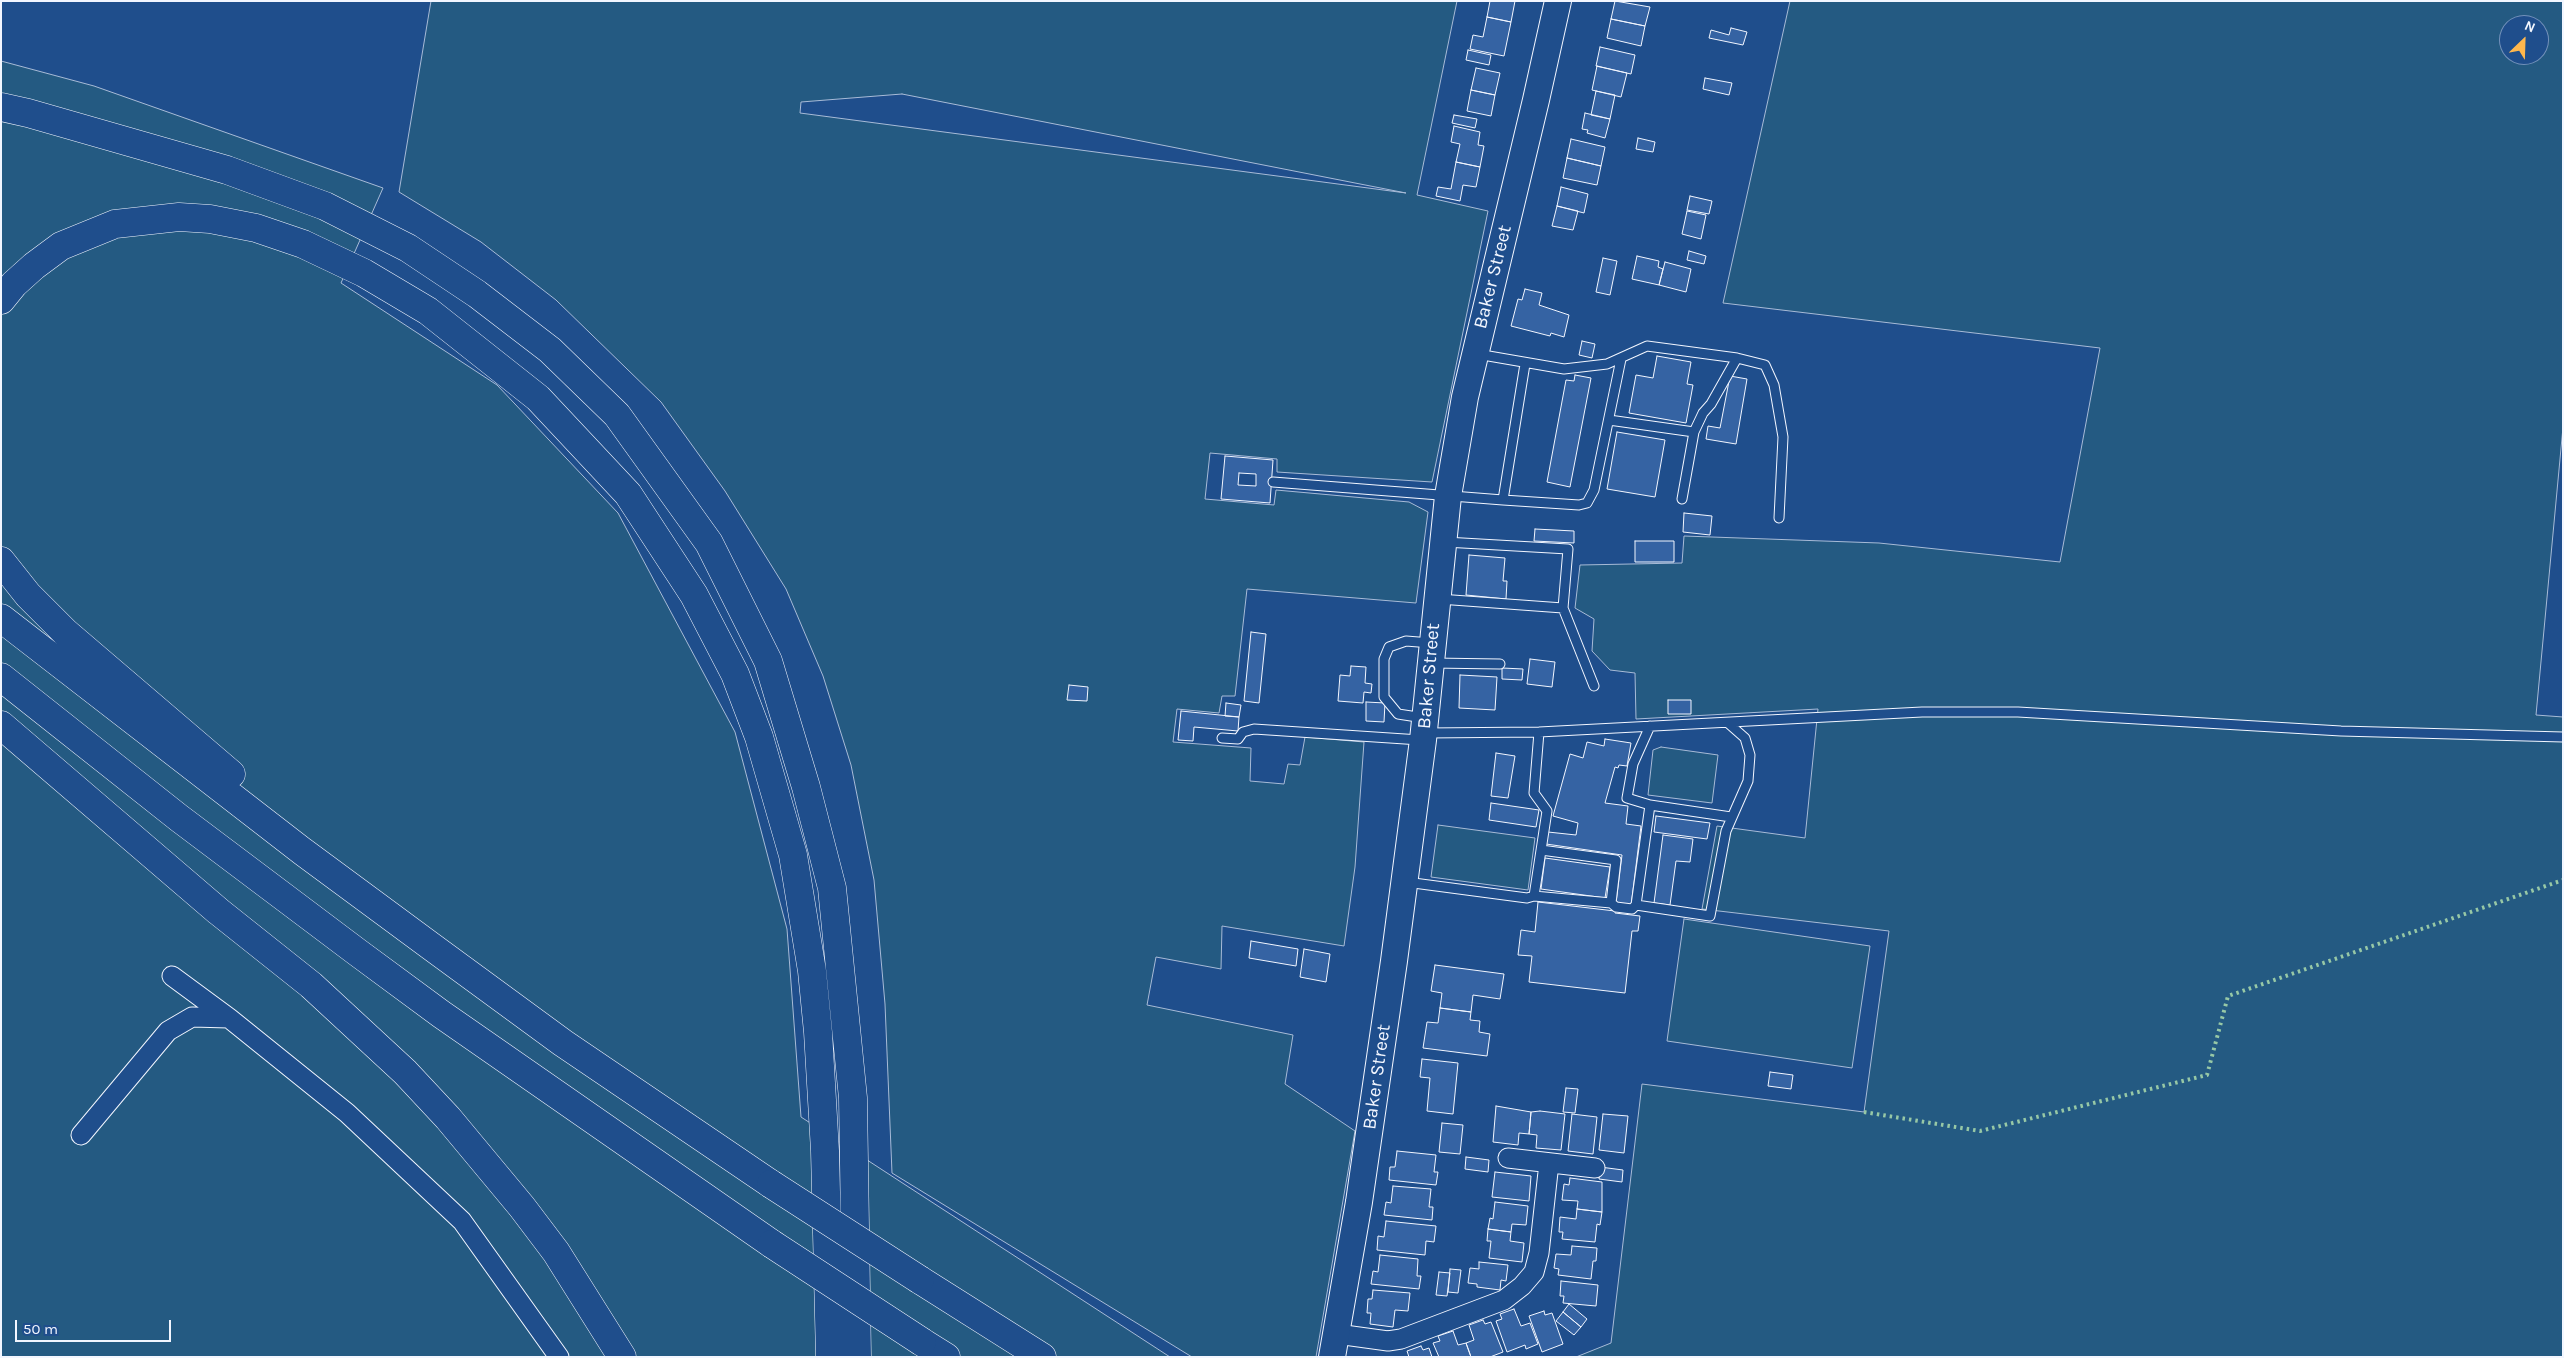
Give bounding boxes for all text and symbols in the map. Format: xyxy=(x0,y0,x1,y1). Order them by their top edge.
north arrow xyxy=(2499,15,2549,65)
text: N xyxy=(2522,17,2538,37)
street label: Baker Street xyxy=(1469,223,1517,331)
street label: Baker Street xyxy=(1413,622,1445,730)
street label: Baker Street xyxy=(1358,1023,1396,1131)
scale bar xyxy=(18,1310,174,1342)
text: 50 m xyxy=(23,1320,58,1338)

